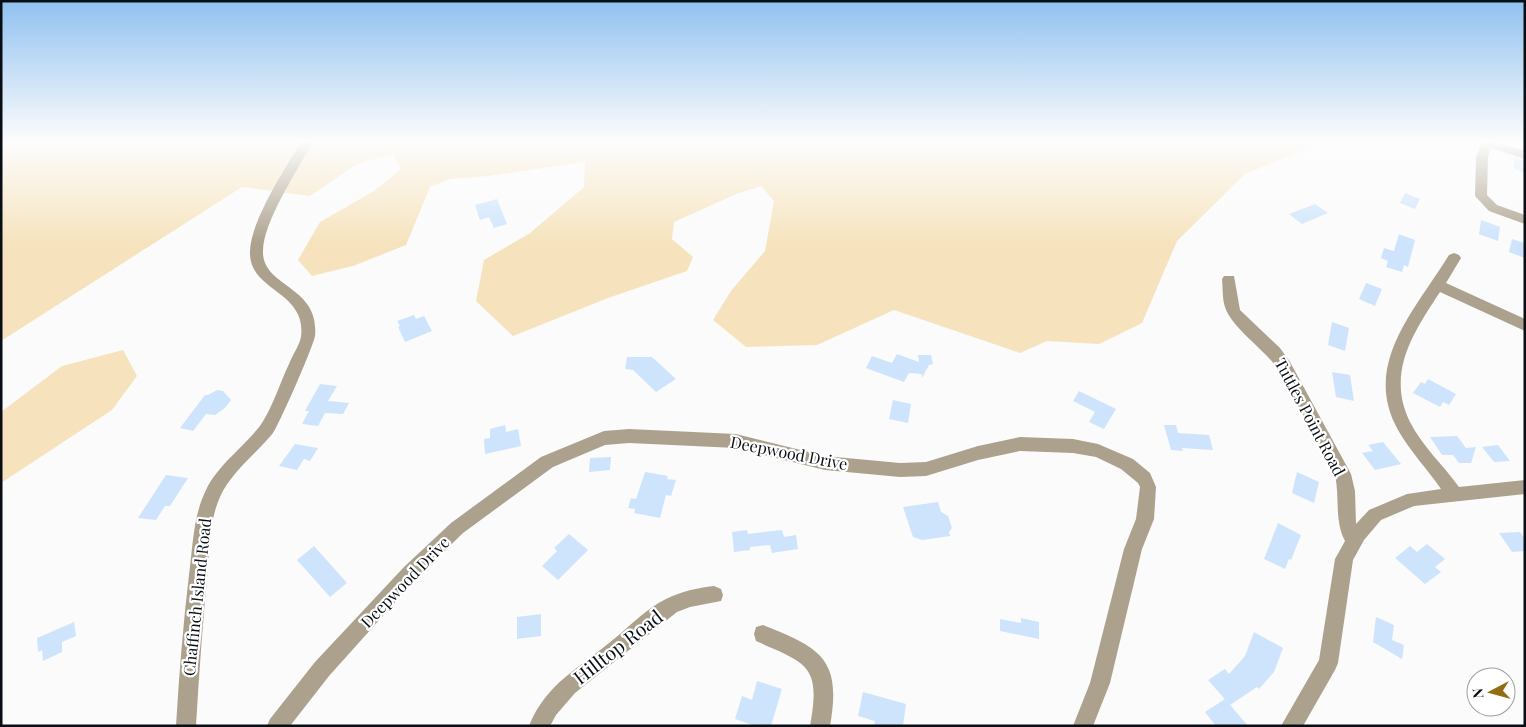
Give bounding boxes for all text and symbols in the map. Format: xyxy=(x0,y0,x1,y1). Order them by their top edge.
street label: Tuttles Point Road xyxy=(1271,354,1350,479)
street label: Deepwood Drive xyxy=(729,431,850,474)
street label: Chaffinch Island Road xyxy=(178,517,215,677)
street label: Deepwood Drive xyxy=(356,532,454,632)
street label: Hilltop Road xyxy=(567,603,668,689)
north arrow xyxy=(1466,667,1516,717)
text: N xyxy=(1468,687,1488,699)

